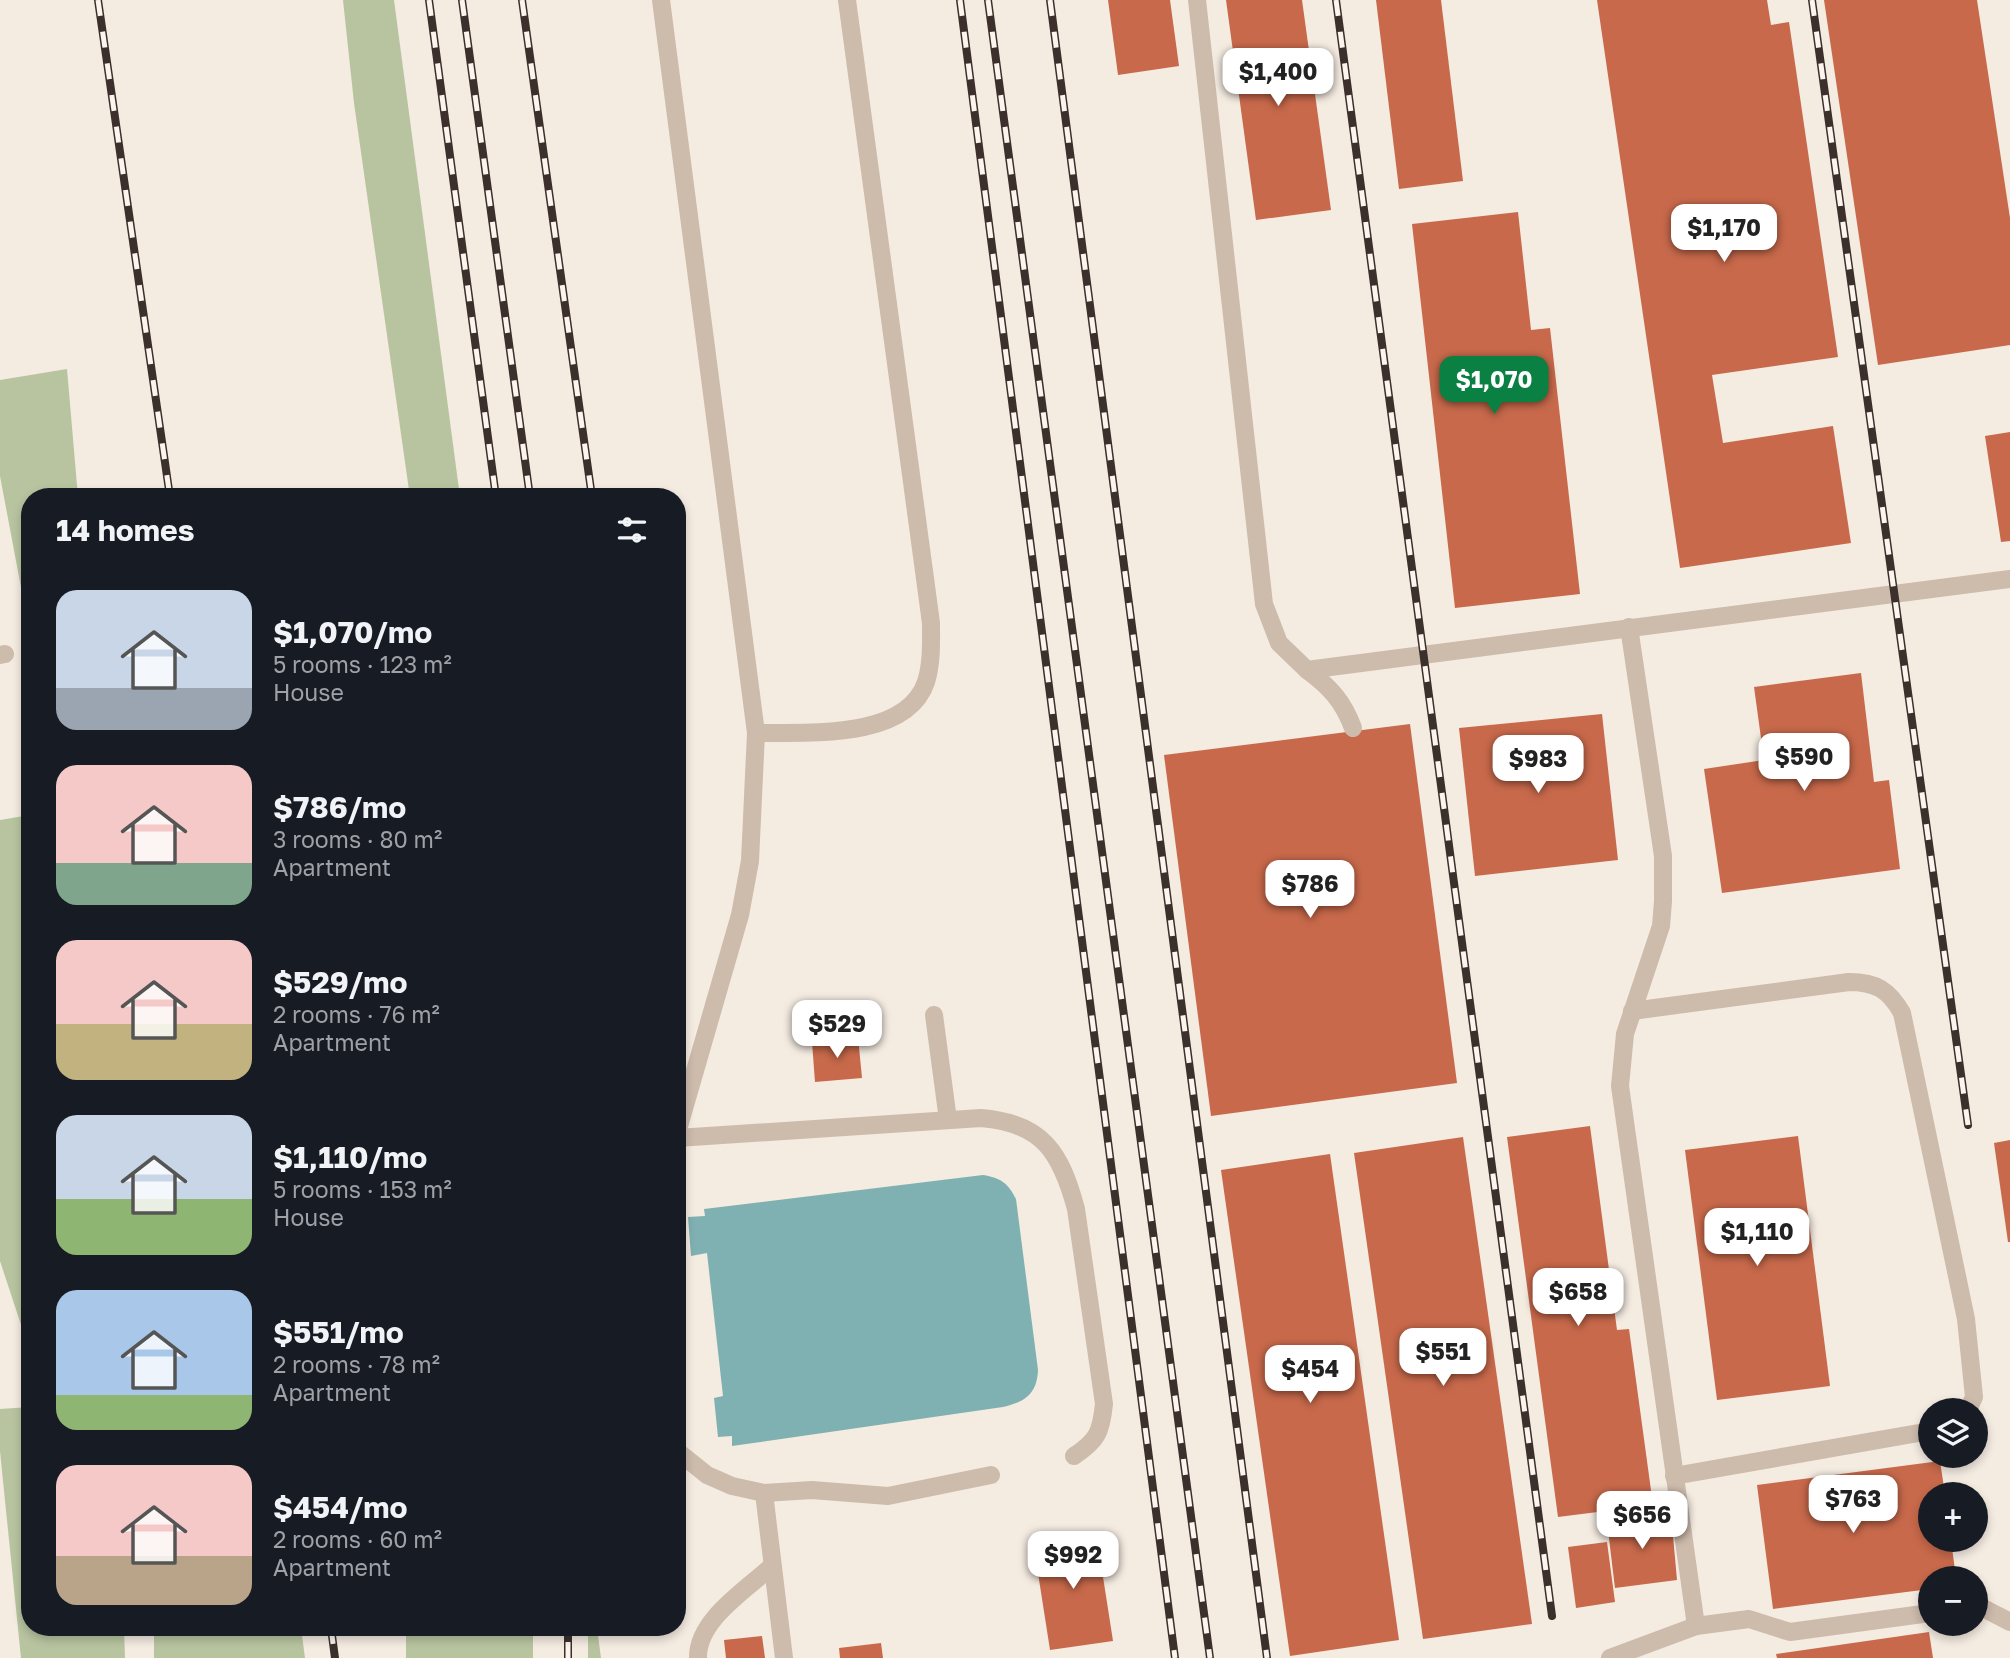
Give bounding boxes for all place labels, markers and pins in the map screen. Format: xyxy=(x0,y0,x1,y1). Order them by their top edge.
pin: $1,400 xyxy=(1221,48,1335,108)
pin: $1,170 xyxy=(1667,204,1781,264)
pin: $1,070 xyxy=(1437,356,1551,416)
pin: $590 xyxy=(1763,734,1845,793)
pin: $983 xyxy=(1497,736,1579,795)
pin: $786 xyxy=(1269,860,1351,920)
pin: $529 xyxy=(796,1000,878,1060)
pin: $1,110 xyxy=(1700,1208,1814,1268)
pin: $658 xyxy=(1537,1268,1619,1328)
pin: $551 xyxy=(1402,1328,1484,1388)
pin: $454 xyxy=(1269,1346,1351,1405)
pin: $763 xyxy=(1812,1476,1894,1535)
pin: $656 xyxy=(1601,1492,1683,1551)
pin: $992 xyxy=(1032,1532,1114,1591)

